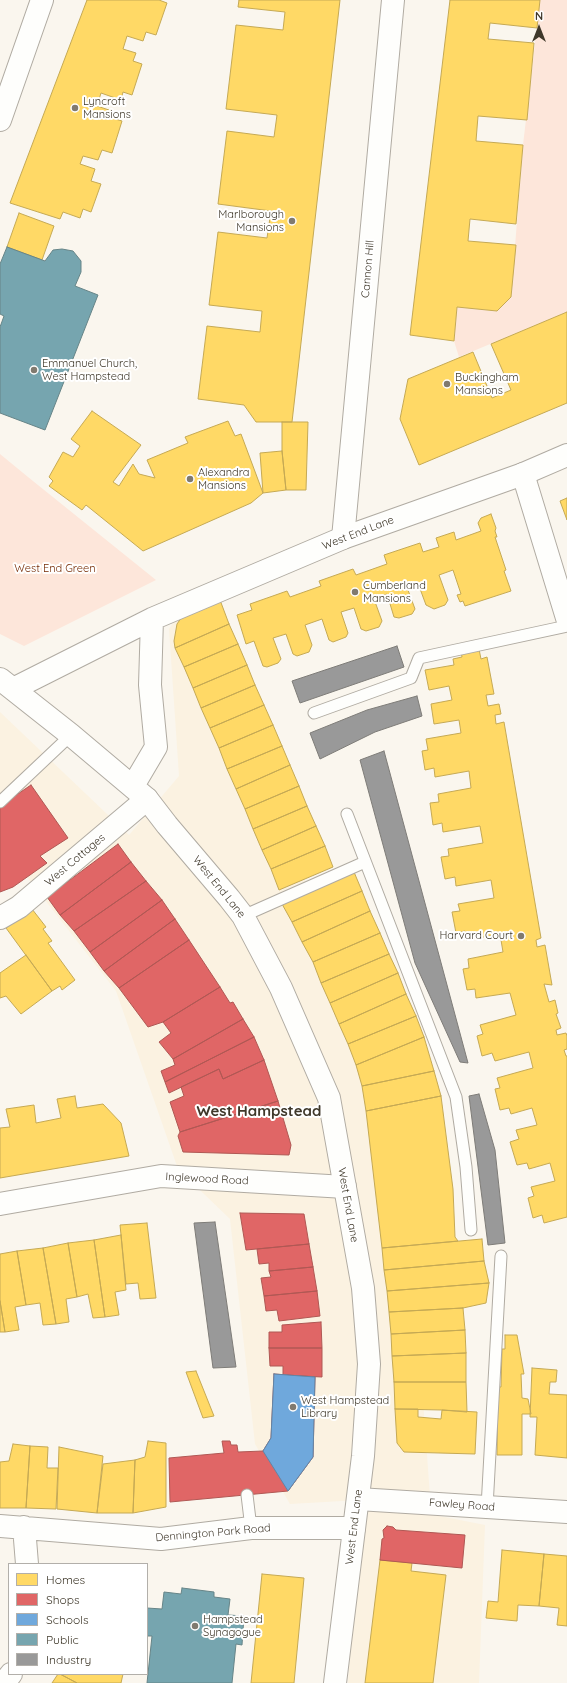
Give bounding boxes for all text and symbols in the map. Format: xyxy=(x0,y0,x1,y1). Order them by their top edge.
north arrow xyxy=(519,8,559,48)
text: N xyxy=(535,9,543,23)
place label: Lyncroft Mansions xyxy=(83,95,131,121)
marker: Lyncroft Mansions xyxy=(70,103,80,113)
place label: Marlborough Mansions xyxy=(218,208,284,234)
marker: Marlborough Mansions xyxy=(287,216,297,226)
street label: Cannon Hill xyxy=(359,240,377,298)
place label: Emmanuel Church, West Hampstead xyxy=(42,357,137,383)
marker: Emmanuel Church, West Hampstead xyxy=(29,365,39,375)
place label: Buckingham Mansions xyxy=(455,371,519,397)
marker: Buckingham Mansions xyxy=(442,379,452,389)
place label: Alexandra Mansions xyxy=(198,466,249,492)
marker: Alexandra Mansions xyxy=(185,474,195,484)
street label: West End Lane xyxy=(320,513,396,553)
park label: West End Green xyxy=(14,562,96,576)
place label: Cumberland Mansions xyxy=(363,579,426,605)
marker: Cumberland Mansions xyxy=(350,587,360,597)
street label: West Cottages xyxy=(42,831,108,889)
street label: West End Lane xyxy=(190,853,248,921)
place label: Harvard Court xyxy=(439,929,513,943)
marker: Harvard Court xyxy=(516,931,526,941)
district label: West Hampstead xyxy=(197,1102,321,1120)
street label: West End Lane xyxy=(335,1166,361,1244)
street label: Inglewood Road xyxy=(165,1170,249,1188)
place label: West Hampstead Library xyxy=(301,1394,389,1420)
marker: West Hampstead Library xyxy=(288,1402,298,1412)
street label: West End Lane xyxy=(343,1489,365,1565)
street label: Fawley Road xyxy=(429,1496,495,1514)
street label: Dennington Park Road xyxy=(155,1521,271,1545)
legend xyxy=(8,1563,148,1675)
text: Homes xyxy=(46,1572,85,1587)
text: Shops xyxy=(46,1592,80,1607)
text: Schools xyxy=(46,1612,89,1627)
place label: Hampstead Synagogue xyxy=(203,1613,263,1639)
marker: Hampstead Synagogue xyxy=(190,1621,200,1631)
text: Public xyxy=(46,1632,79,1647)
text: Industry xyxy=(46,1652,91,1667)

